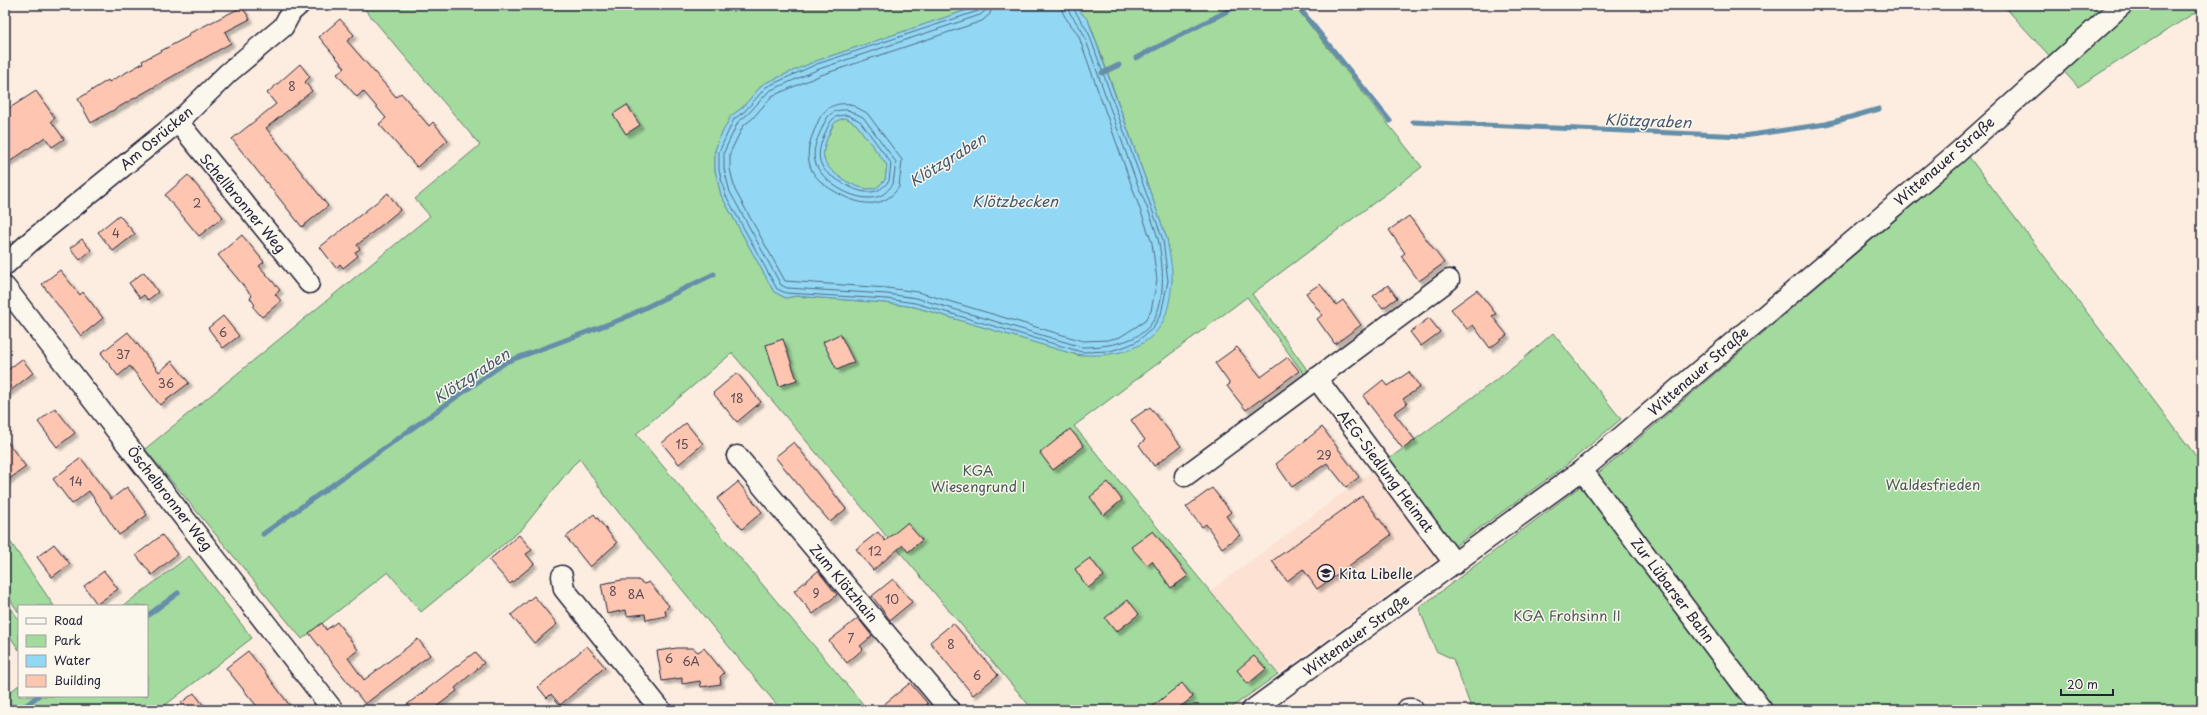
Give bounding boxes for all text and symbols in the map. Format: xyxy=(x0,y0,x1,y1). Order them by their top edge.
house number: 8 xyxy=(288,77,296,95)
street label: Am Osrücken xyxy=(115,101,197,175)
water label: Klötzgraben xyxy=(1604,107,1692,133)
street label: Wittenauer Straße xyxy=(1889,111,1999,211)
water label: Klötzgraben xyxy=(904,126,990,192)
street label: Schellbronner Weg xyxy=(195,149,291,257)
water label: Klötzbecken xyxy=(972,189,1059,212)
house number: 2 xyxy=(193,194,201,212)
house number: 4 xyxy=(112,224,120,242)
street label: Wittenauer Straße xyxy=(1643,321,1753,421)
house number: 6 xyxy=(219,323,227,341)
water label: Klötzgraben xyxy=(428,341,514,408)
house number: 37 xyxy=(116,345,131,363)
house number: 36 xyxy=(158,374,174,392)
house number: 18 xyxy=(731,389,743,407)
street label: AEG-Siedlung Heimat xyxy=(1333,405,1439,537)
house number: 15 xyxy=(675,435,689,453)
street label: Öschelbronner Weg xyxy=(122,441,218,555)
house number: 29 xyxy=(1316,446,1332,464)
park label: KGA Wiesengrund I xyxy=(931,460,1025,497)
house number: 14 xyxy=(69,472,83,490)
park label: Waldesfrieden xyxy=(1886,474,1980,495)
street label: Zur Lübarser Bahn xyxy=(1626,533,1720,647)
street label: Zum Klötzhain xyxy=(805,539,883,627)
house number: 12 xyxy=(868,542,882,560)
school or university icon: Kita Libelle xyxy=(1316,563,1336,583)
place label: Kita Libelle xyxy=(1339,563,1413,584)
house number: 8 xyxy=(609,582,617,600)
house number: 9 xyxy=(812,584,820,602)
house number: 8A xyxy=(628,585,644,603)
street label: Wittenauer Straße xyxy=(1298,589,1414,681)
house number: 10 xyxy=(885,590,899,608)
legend xyxy=(18,605,148,697)
park label: KGA Frohsinn II xyxy=(1513,605,1621,626)
text: Road xyxy=(54,611,83,629)
house number: 7 xyxy=(848,629,855,647)
text: Park xyxy=(54,631,81,649)
house number: 8 xyxy=(947,635,955,653)
house number: 6 xyxy=(665,649,673,667)
text: Water xyxy=(54,651,91,669)
house number: 6A xyxy=(682,652,700,670)
house number: 6 xyxy=(973,666,981,684)
text: Building xyxy=(54,671,101,689)
scale bar xyxy=(2061,671,2113,697)
text: 20 m xyxy=(2067,675,2098,693)

